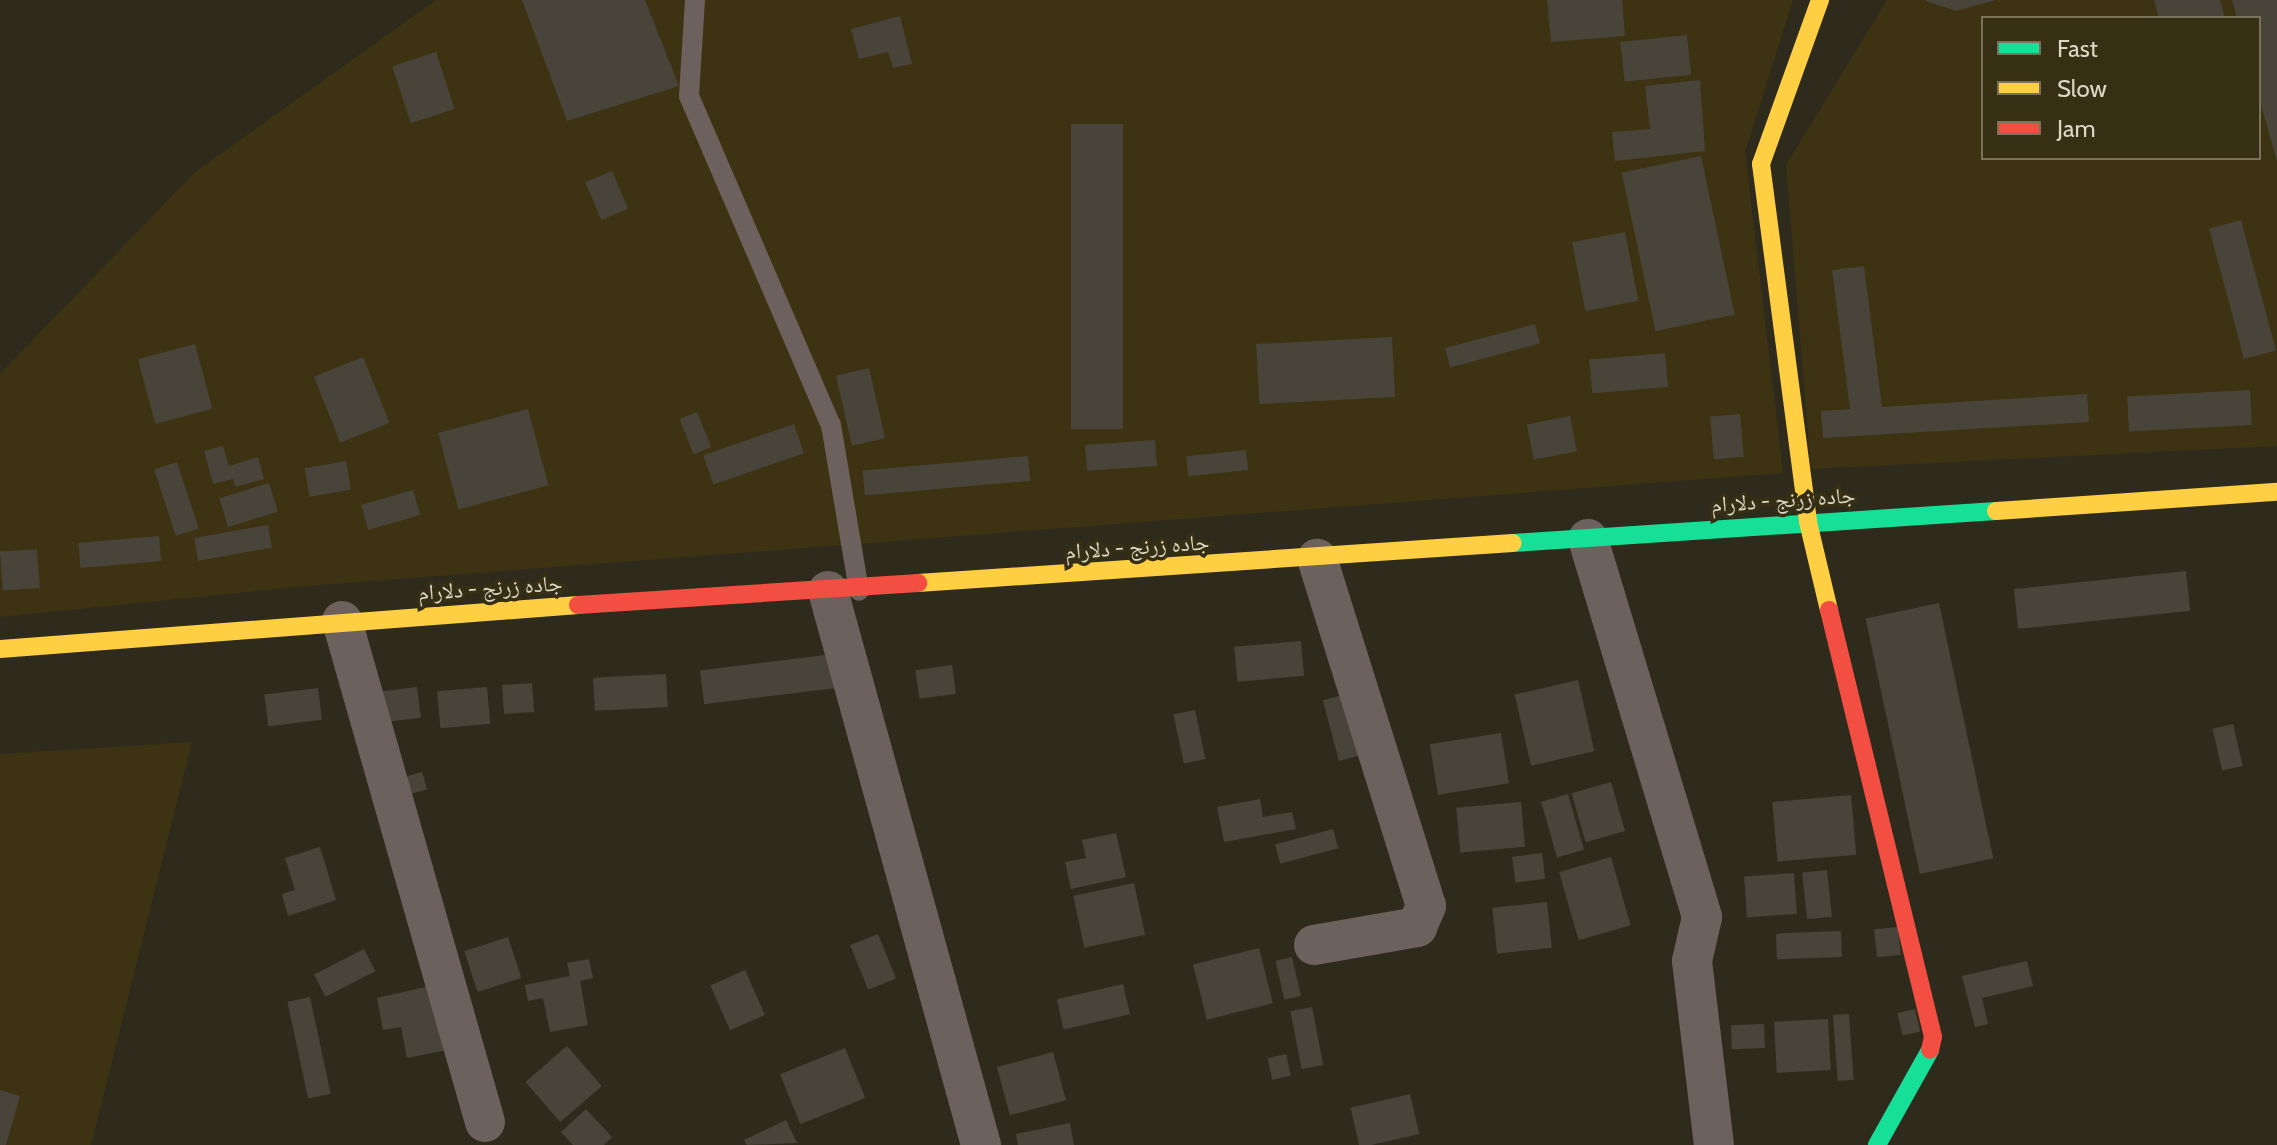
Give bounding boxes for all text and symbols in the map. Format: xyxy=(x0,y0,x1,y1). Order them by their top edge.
legend xyxy=(1981,16,2261,160)
text: Fast xyxy=(2057,34,2098,63)
text: Slow xyxy=(2057,74,2107,103)
text: Jam xyxy=(2057,114,2095,143)
street label: جاده زرنج - دلارام xyxy=(1710,482,1856,518)
street label: جاده زرنج - دلارام xyxy=(1064,529,1210,565)
street label: جاده زرنج - دلارام xyxy=(417,570,563,606)

